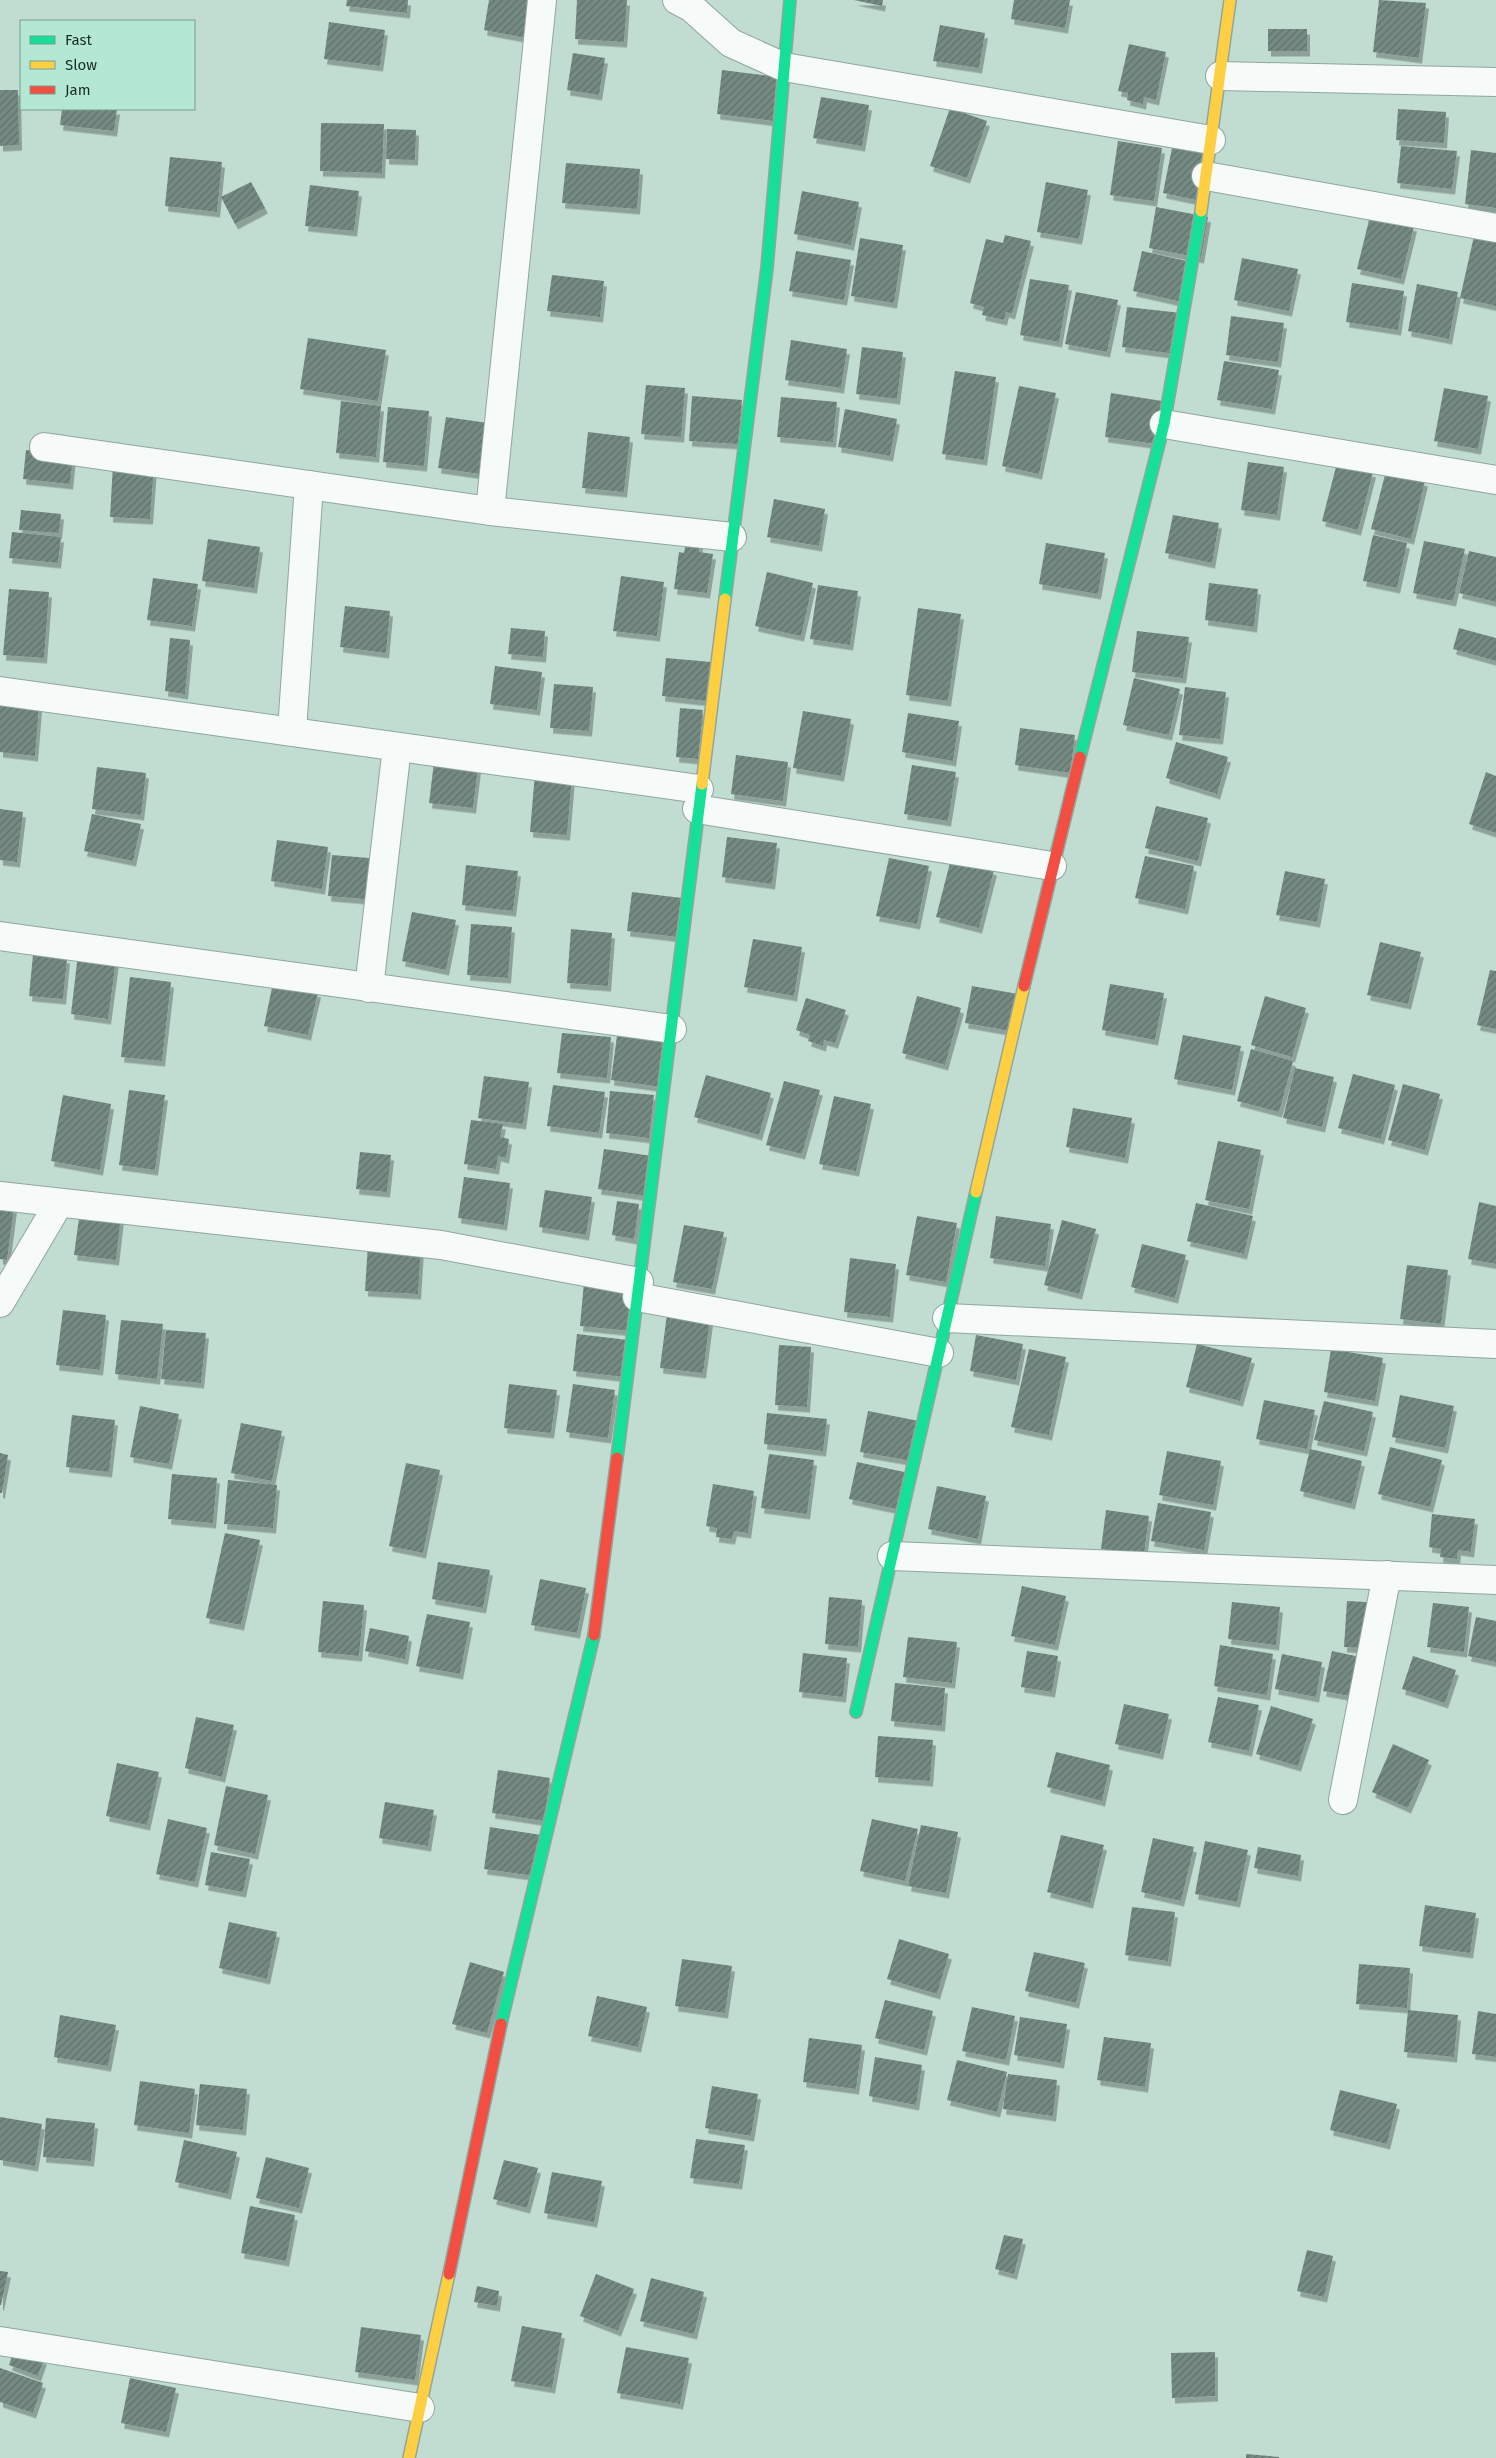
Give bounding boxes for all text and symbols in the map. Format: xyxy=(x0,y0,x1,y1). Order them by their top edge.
legend xyxy=(20,20,195,110)
text: Fast xyxy=(65,31,92,49)
text: Slow xyxy=(65,56,97,74)
text: Jam xyxy=(65,81,91,99)

